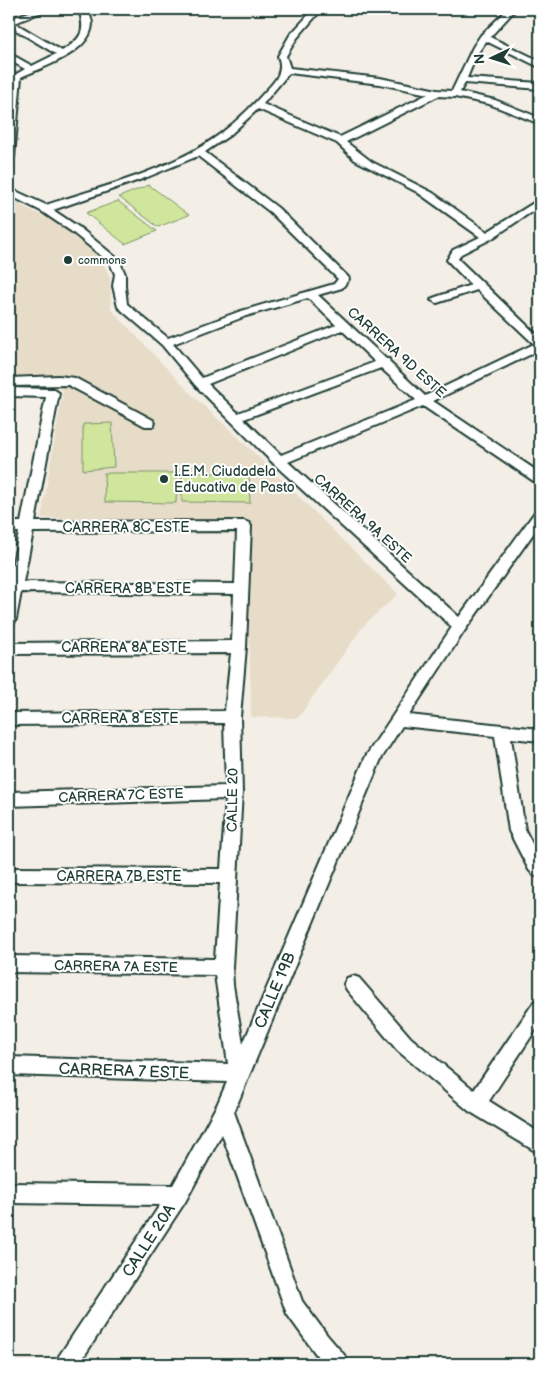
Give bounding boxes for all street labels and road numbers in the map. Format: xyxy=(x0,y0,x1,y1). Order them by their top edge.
street label: CARRERA 9D ESTE xyxy=(344,304,450,401)
street label: CARRERA 9A ESTE xyxy=(310,470,415,567)
street label: CARRERA 8C ESTE xyxy=(63,519,189,536)
street label: CARRERA 8B ESTE xyxy=(65,580,191,597)
street label: CARRERA 8A ESTE xyxy=(61,639,187,656)
street label: CARRERA 8 ESTE xyxy=(62,710,178,727)
street label: CALLE 20 xyxy=(223,768,242,832)
street label: CARRERA 7C ESTE xyxy=(58,785,184,806)
street label: CARRERA 7B ESTE xyxy=(57,868,181,885)
street label: CALLE 19B xyxy=(251,950,300,1031)
street label: CARRERA 7A ESTE xyxy=(54,957,178,976)
street label: CARRERA 7 ESTE xyxy=(58,1060,190,1083)
street label: CALLE 20A xyxy=(119,1201,180,1281)

